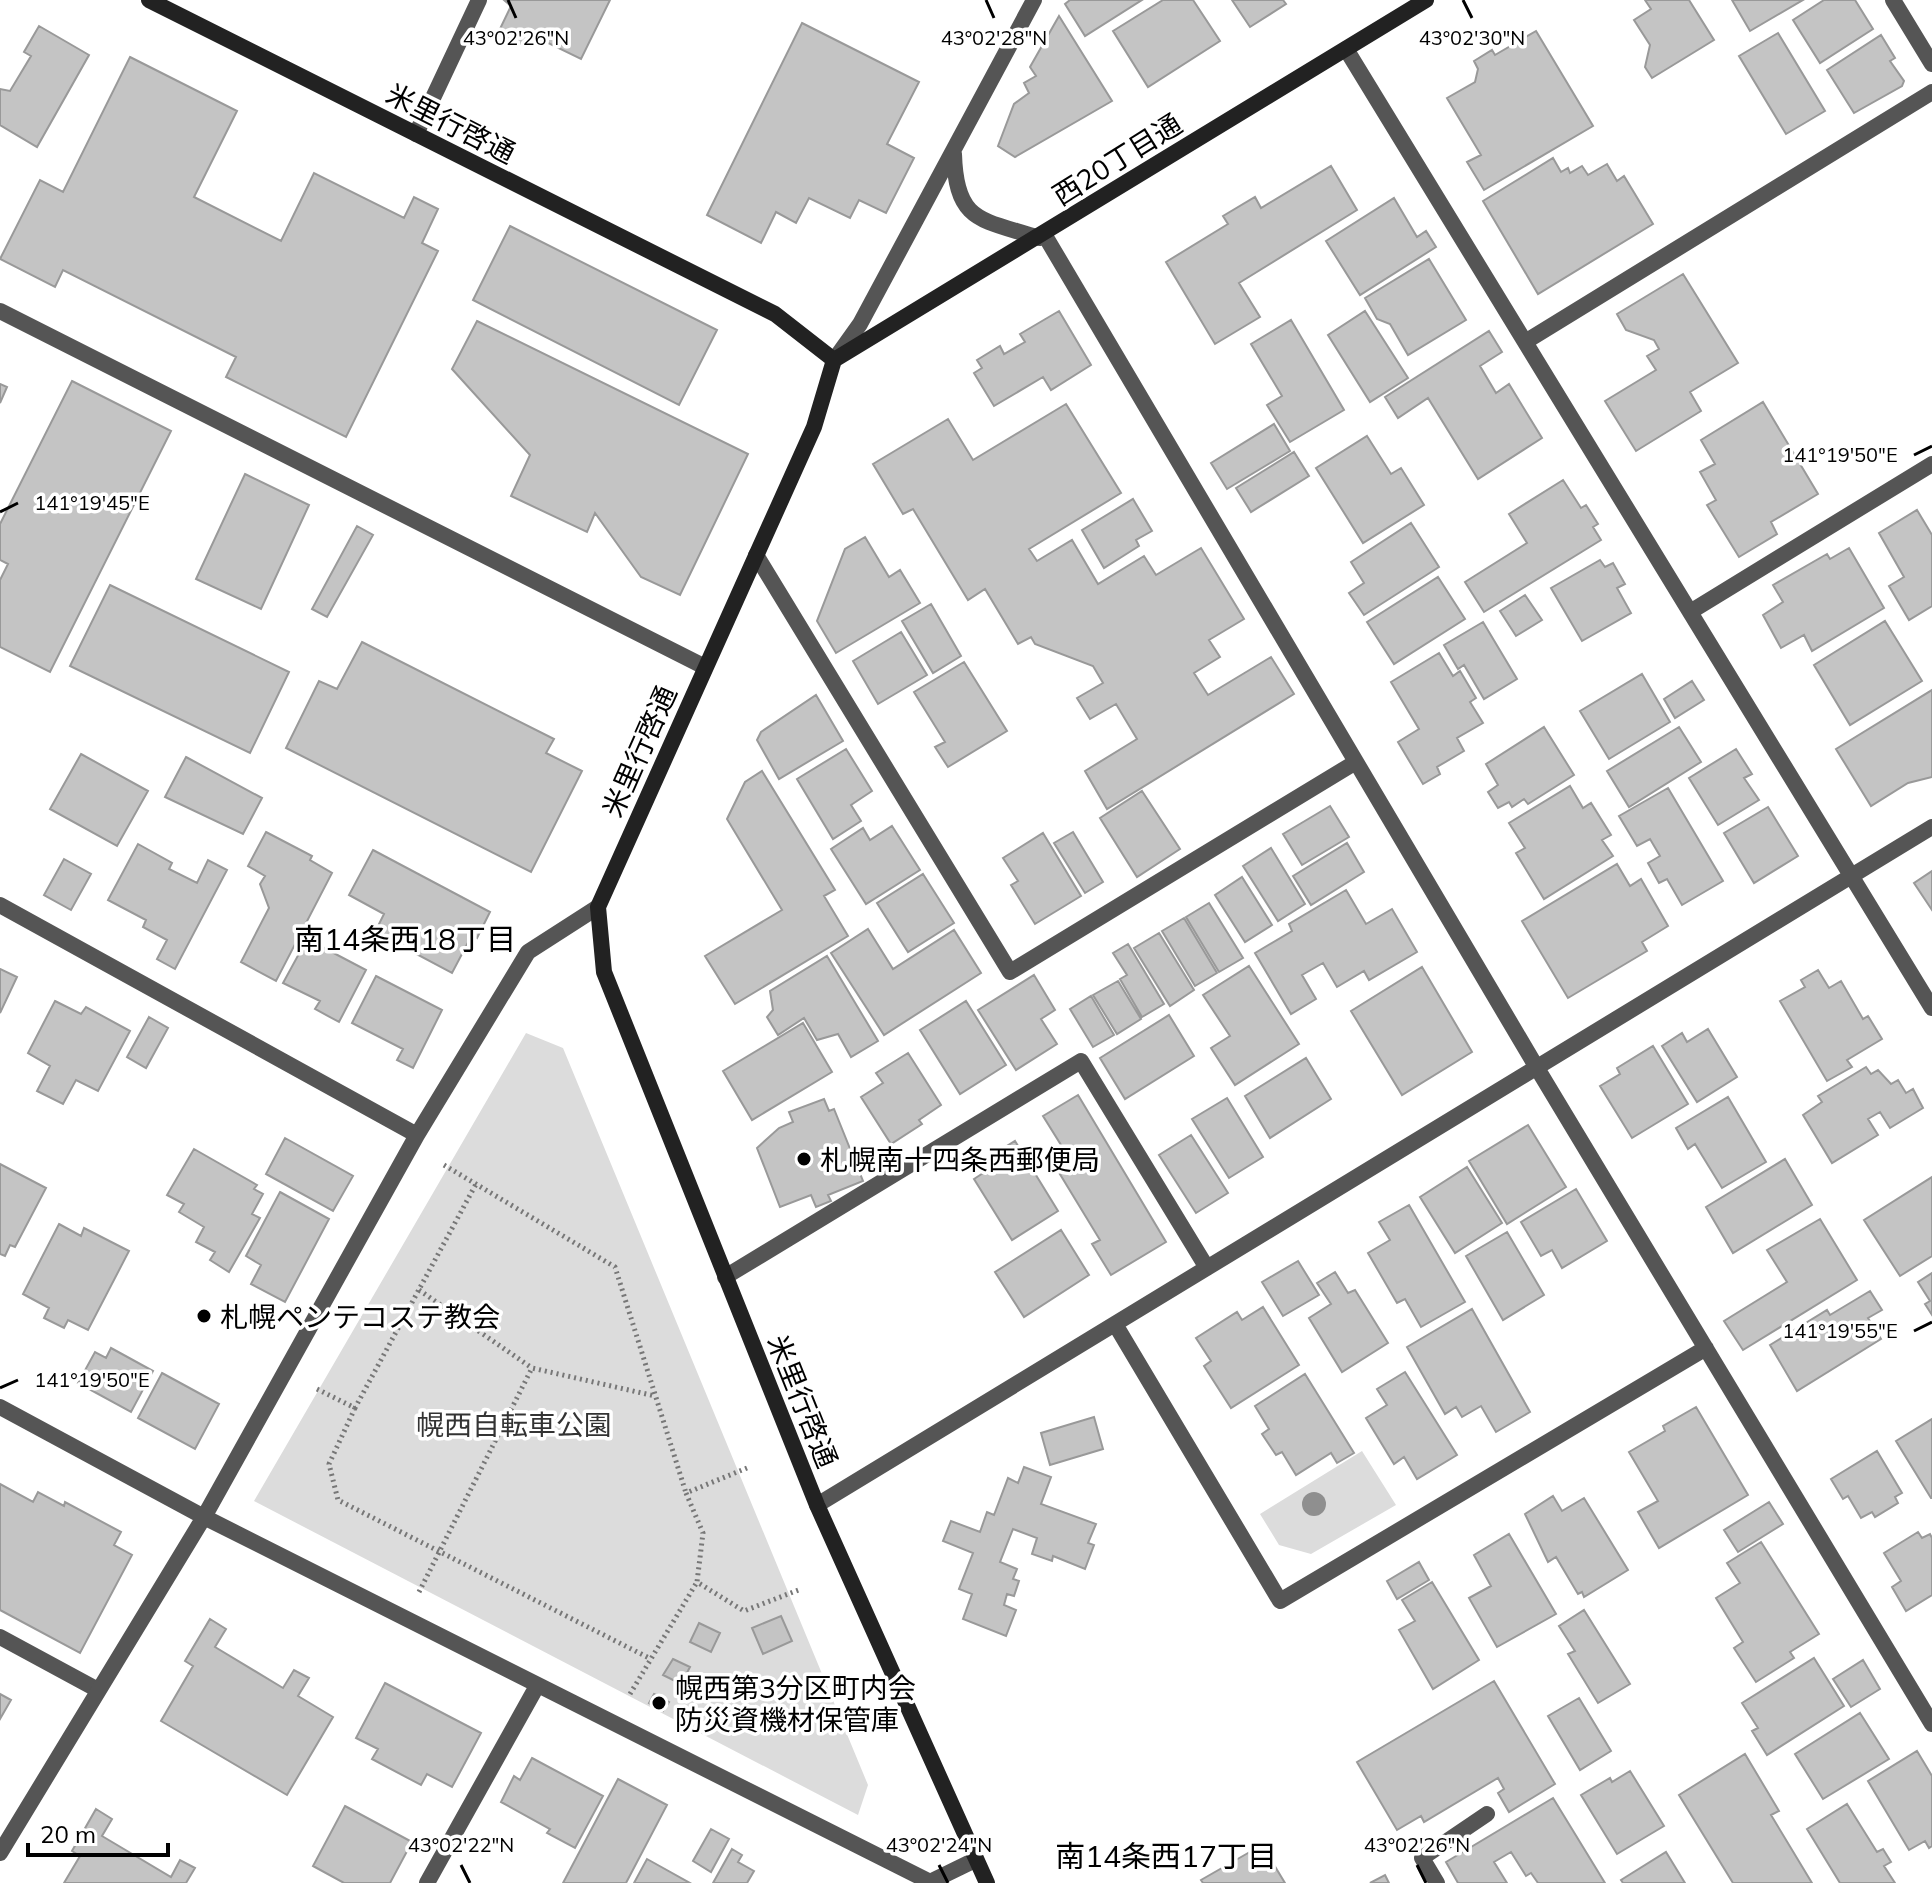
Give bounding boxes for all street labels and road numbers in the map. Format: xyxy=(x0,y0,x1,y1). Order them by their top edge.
street label: 米里行啓通 xyxy=(381,76,521,170)
street label: 西20丁目通 xyxy=(1046,106,1188,212)
street label: 米里行啓通 xyxy=(595,680,683,822)
street label: 米里行啓通 xyxy=(761,1330,845,1472)

